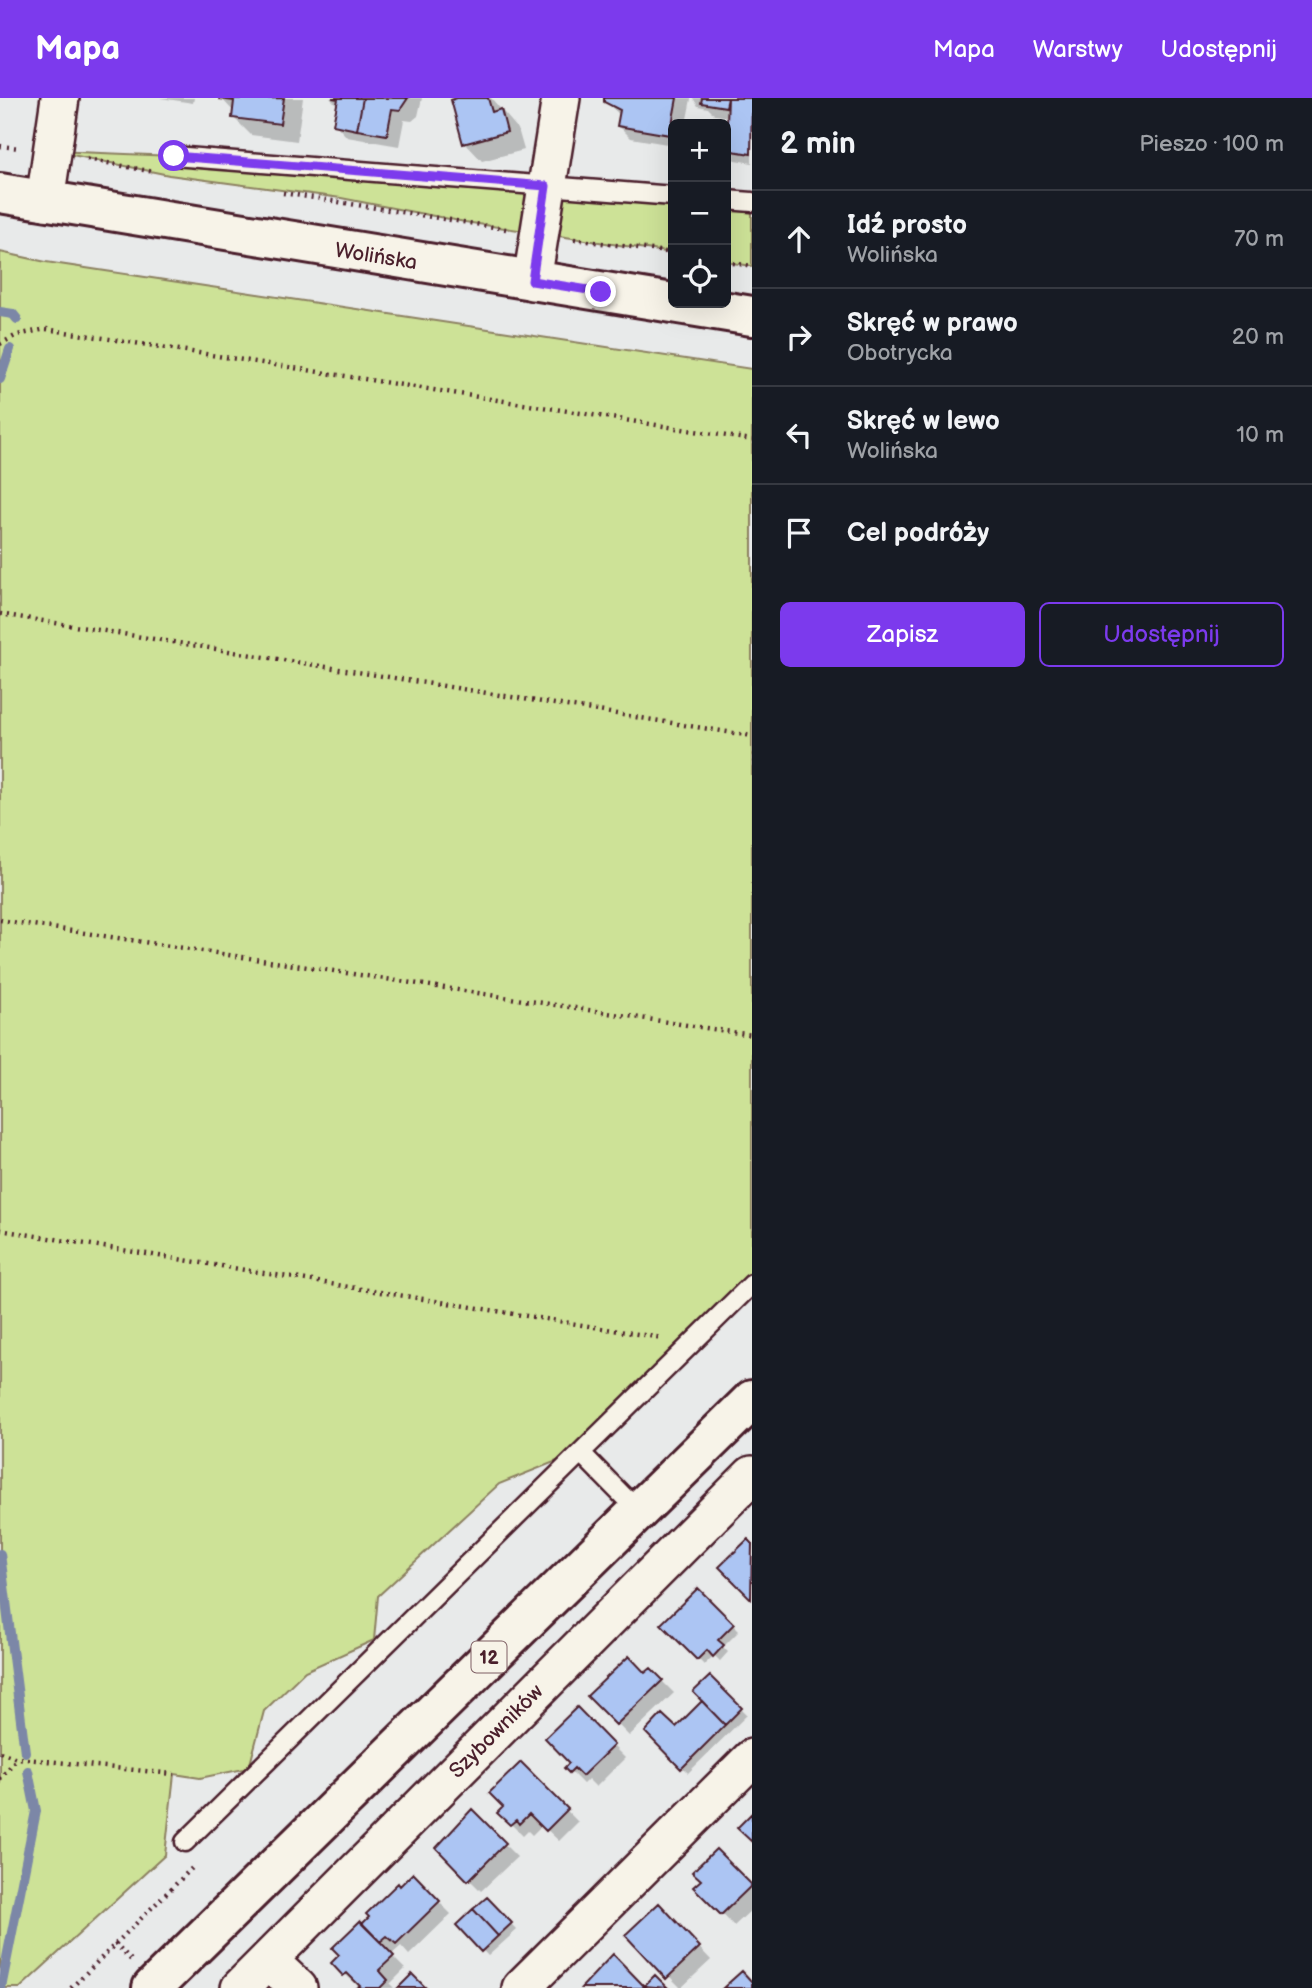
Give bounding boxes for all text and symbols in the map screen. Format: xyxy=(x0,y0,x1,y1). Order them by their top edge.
text: Mapa xyxy=(35,29,120,69)
text: Mapa xyxy=(933,35,995,64)
text: Warstwy xyxy=(1033,35,1123,64)
text: Udostępnij xyxy=(1161,35,1277,64)
map controls xyxy=(668,119,731,308)
button: + xyxy=(668,119,731,182)
text: 2 min xyxy=(780,126,856,162)
text: Pieszo · 100 m xyxy=(1139,130,1284,158)
route start xyxy=(158,140,189,171)
button: − xyxy=(668,182,731,245)
text: Idź prosto xyxy=(847,210,967,241)
icon: ahead xyxy=(780,220,818,258)
text: 70 m xyxy=(1234,225,1284,253)
street label: Wolińska xyxy=(333,238,419,275)
text: Wolińska xyxy=(847,241,938,269)
button: locate xyxy=(668,245,731,308)
route end xyxy=(585,276,616,307)
text: Skręć w prawo xyxy=(847,308,1018,339)
icon: right xyxy=(780,318,818,356)
text: 20 m xyxy=(1232,323,1284,351)
text: Obotrycka xyxy=(847,339,953,367)
text: Skręć w lewo xyxy=(847,406,1000,437)
icon: left xyxy=(780,416,818,454)
text: 10 m xyxy=(1236,421,1284,449)
text: Wolińska xyxy=(847,437,938,465)
icon: arrive xyxy=(780,514,818,552)
text: Cel podróży xyxy=(847,518,989,549)
button: Zapisz xyxy=(780,602,1025,667)
button: Udostępnij xyxy=(1039,602,1284,667)
road number: 12 xyxy=(472,1642,506,1672)
street label: Szybowników xyxy=(444,1679,549,1784)

